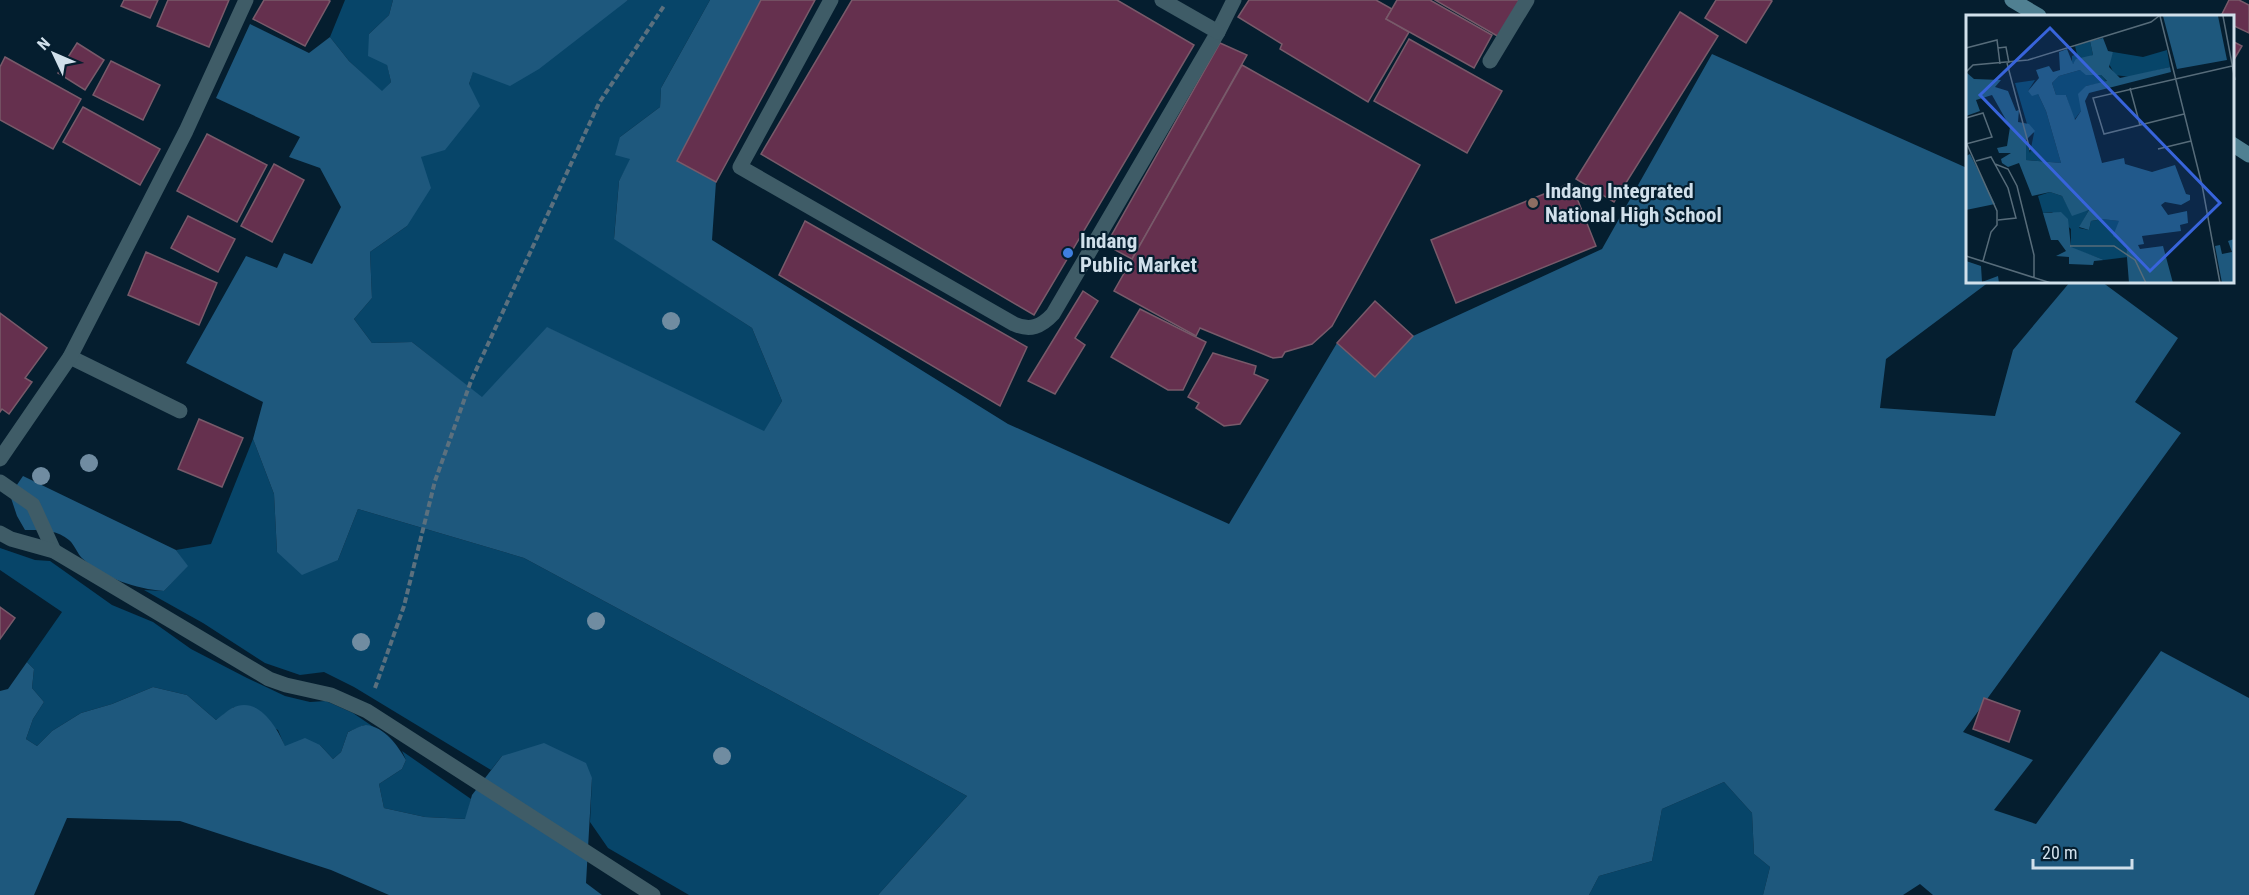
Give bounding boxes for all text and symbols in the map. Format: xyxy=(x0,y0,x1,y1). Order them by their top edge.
inset map xyxy=(1966,15,2234,284)
north arrow xyxy=(24,24,84,84)
text: N xyxy=(33,34,54,54)
place label: Indang Integrated National High School xyxy=(1545,179,1722,227)
marker: Indang Integrated National High School xyxy=(1526,196,1540,210)
place label: Indang Public Market xyxy=(1080,229,1197,277)
marker: Indang Public Market xyxy=(1061,246,1075,260)
scale bar xyxy=(2033,832,2132,870)
text: 20 m xyxy=(2042,842,2077,863)

